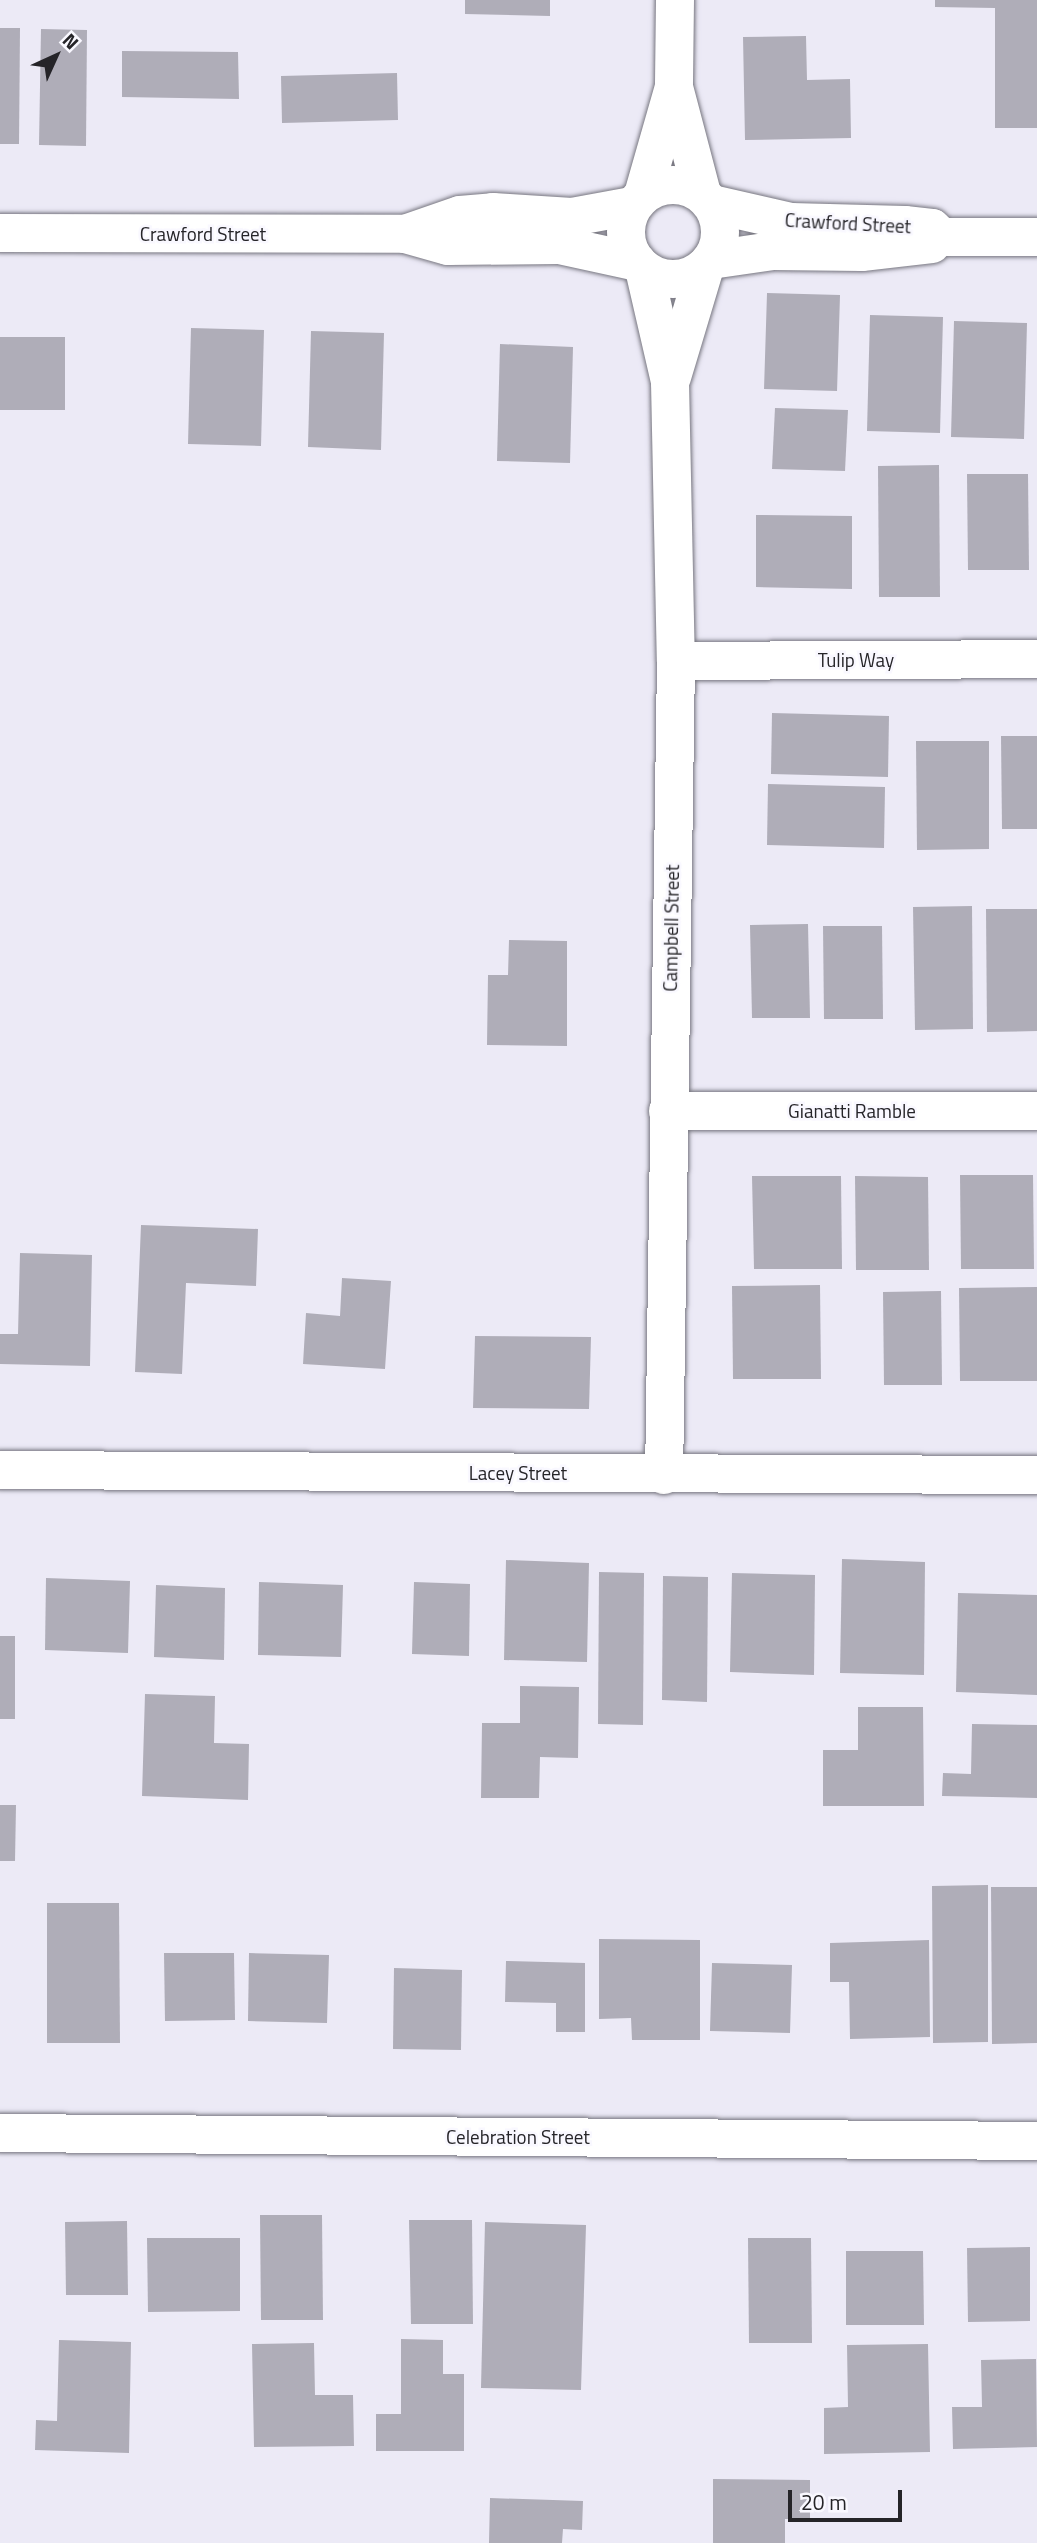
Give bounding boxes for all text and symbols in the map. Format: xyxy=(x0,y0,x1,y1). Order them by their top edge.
north arrow xyxy=(21,21,91,91)
text: N xyxy=(56,26,86,56)
street label: Crawford Street xyxy=(784,208,912,238)
street label: Crawford Street xyxy=(140,223,266,245)
street label: Tulip Way xyxy=(818,649,894,671)
street label: Campbell Street xyxy=(658,864,684,992)
street label: Gianatti Ramble xyxy=(788,1100,916,1122)
street label: Lacey Street xyxy=(469,1462,567,1484)
street label: Celebration Street xyxy=(446,2126,590,2148)
scale bar xyxy=(792,2476,906,2520)
text: 20 m xyxy=(801,2486,847,2518)

